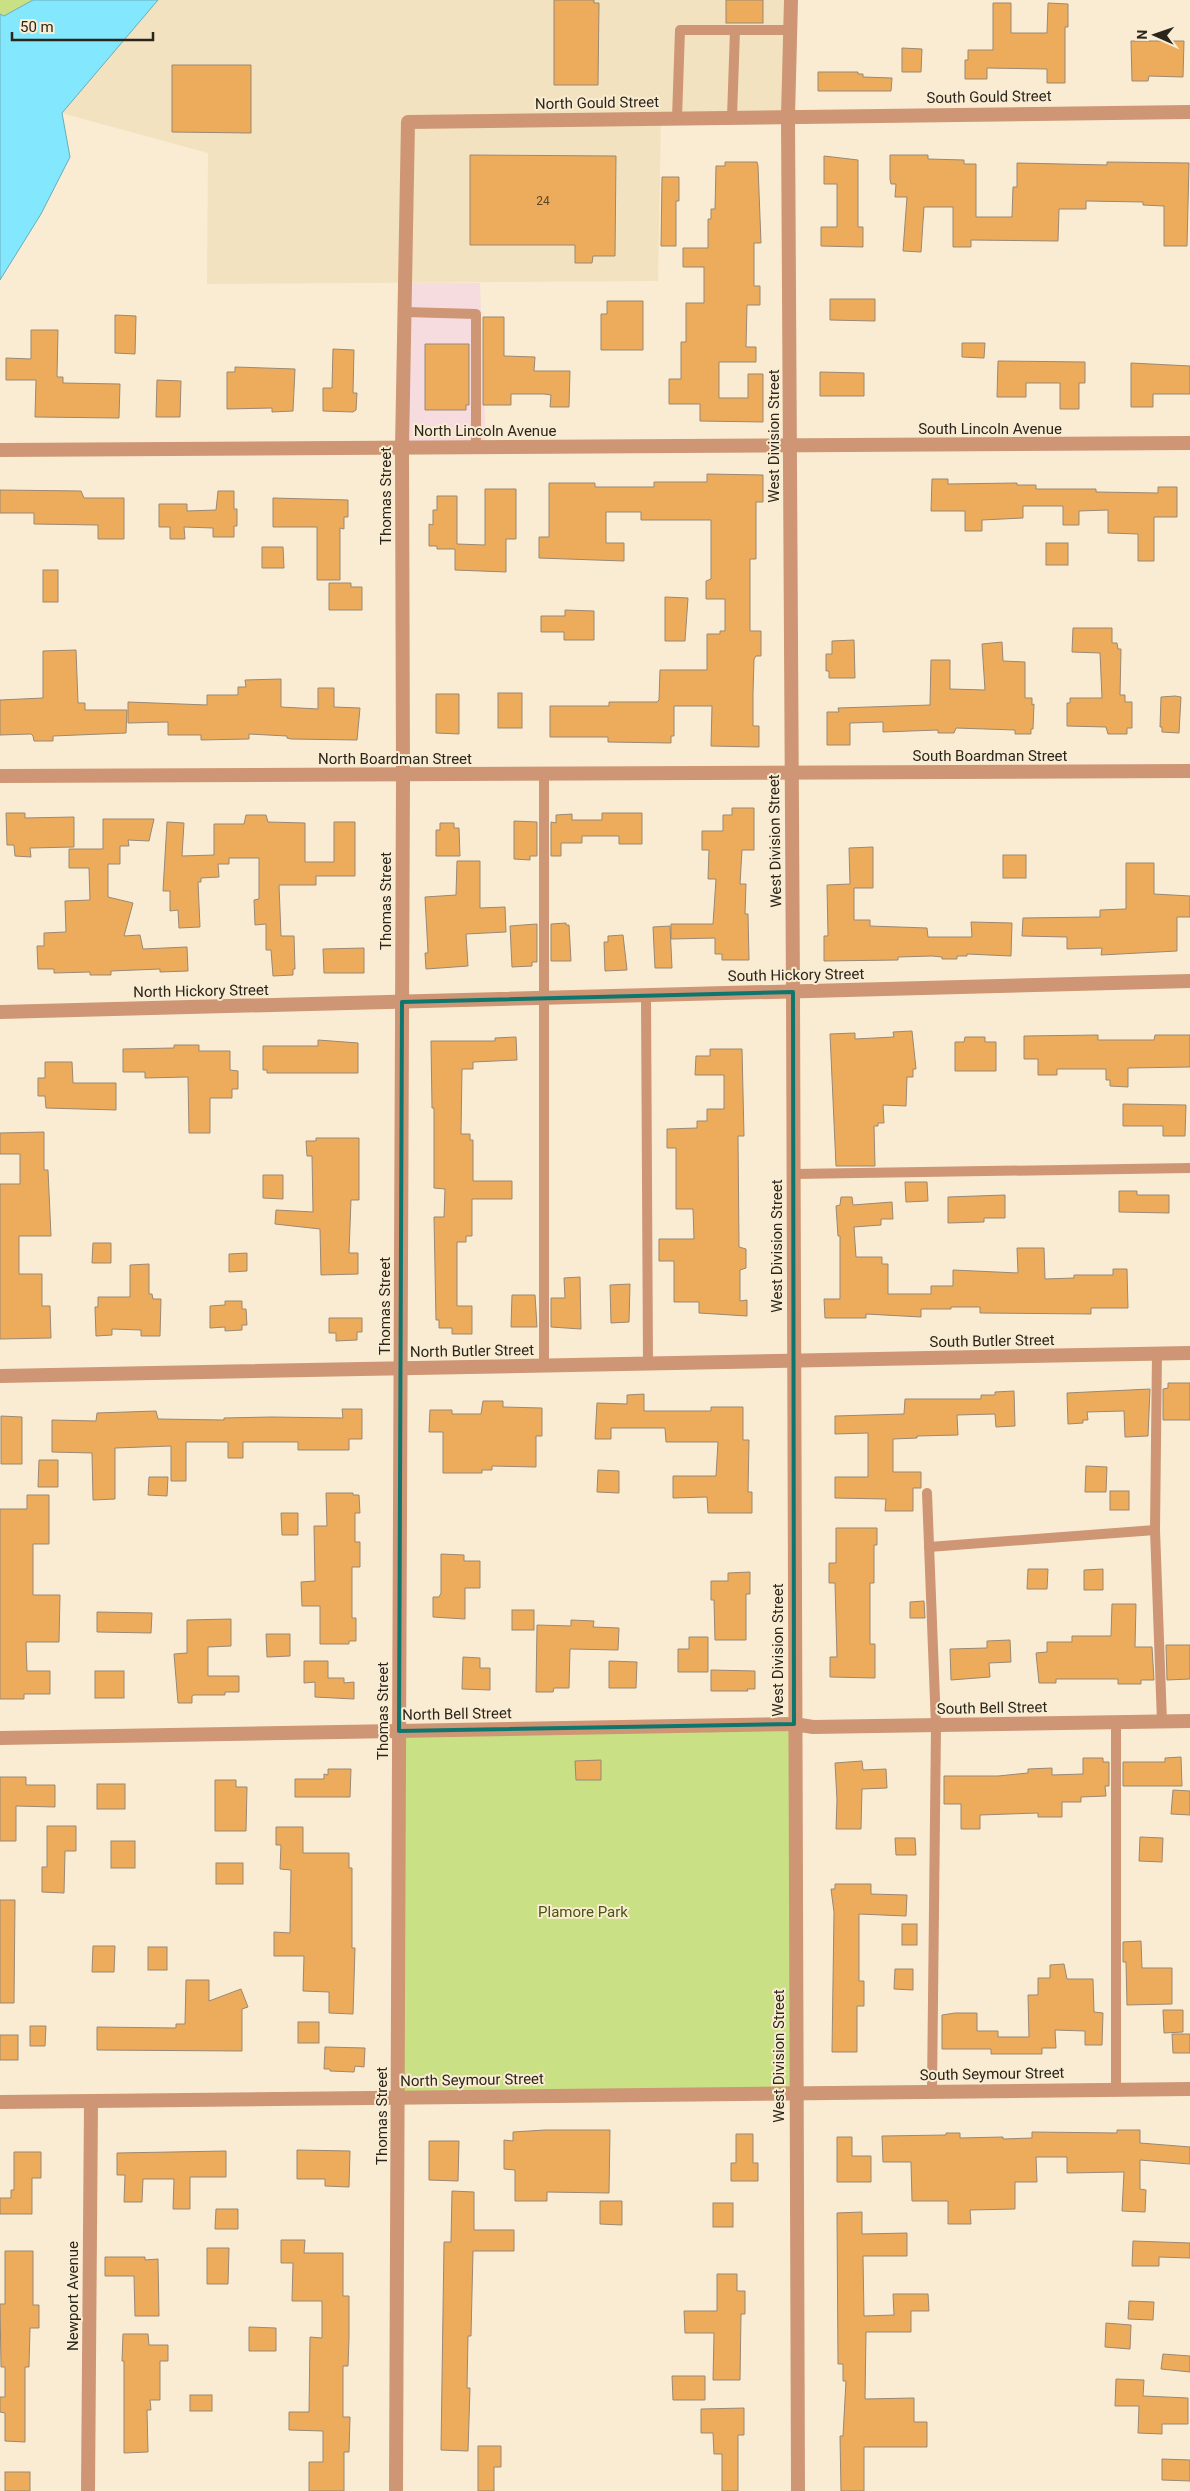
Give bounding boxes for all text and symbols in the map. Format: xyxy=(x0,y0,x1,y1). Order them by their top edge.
scale bar xyxy=(12,10,154,42)
north arrow xyxy=(1130,10,1180,60)
text: 50 m xyxy=(20,18,54,36)
text: N xyxy=(1134,29,1150,40)
street label: South Gould Street xyxy=(926,87,1052,107)
street label: North Gould Street xyxy=(535,93,659,113)
house number: 24 xyxy=(536,194,550,208)
street label: West Division Street xyxy=(765,369,783,503)
street label: South Lincoln Avenue xyxy=(918,420,1062,438)
street label: North Lincoln Avenue xyxy=(414,422,556,440)
street label: Thomas Street xyxy=(377,447,395,545)
street label: South Boardman Street xyxy=(913,747,1068,765)
street label: North Boardman Street xyxy=(318,750,472,768)
street label: West Division Street xyxy=(765,774,785,908)
street label: Thomas Street xyxy=(377,852,395,950)
street label: South Hickory Street xyxy=(728,965,865,985)
street label: North Hickory Street xyxy=(133,981,269,1001)
street label: West Division Street xyxy=(768,1179,786,1313)
street label: Thomas Street xyxy=(376,1257,394,1355)
street label: South Butler Street xyxy=(929,1331,1055,1351)
street label: North Butler Street xyxy=(410,1341,534,1361)
street label: West Division Street xyxy=(769,1583,787,1717)
street label: Thomas Street xyxy=(374,1662,392,1760)
street label: South Bell Street xyxy=(937,1698,1047,1718)
street label: North Bell Street xyxy=(402,1704,512,1724)
park label: Plamore Park xyxy=(538,1903,628,1921)
street label: West Division Street xyxy=(770,1989,788,2123)
street label: South Seymour Street xyxy=(919,2064,1065,2084)
street label: Thomas Street xyxy=(373,2067,391,2165)
street label: North Seymour Street xyxy=(400,2070,544,2090)
street label: Newport Avenue xyxy=(64,2241,82,2351)

